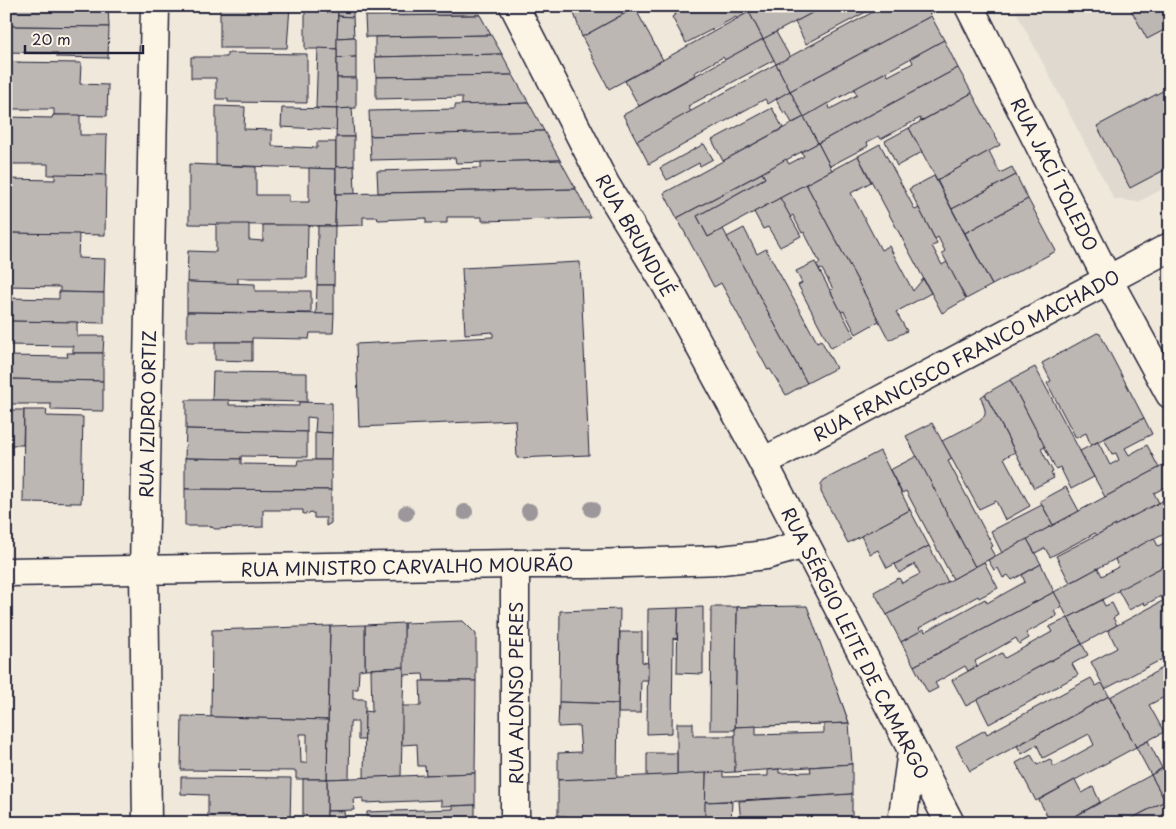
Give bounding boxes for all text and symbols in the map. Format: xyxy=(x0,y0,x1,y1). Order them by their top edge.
scale bar xyxy=(25,22,142,54)
text: 20 m xyxy=(32,27,71,50)
street label: RUA JACÍ TOLEDO xyxy=(1005,93,1105,255)
street label: RUA BRUNDUÉ xyxy=(590,169,682,301)
street label: RUA FRANCISCO FRANCO MACHADO xyxy=(808,262,1124,448)
street label: RUA IZIDRO ORTIZ xyxy=(132,330,162,498)
street label: RUA SÉRGIO LEITE DE CAMARGO xyxy=(775,502,937,784)
street label: RUA MINISTRO CARVALHO MOURÃO xyxy=(241,550,573,582)
street label: RUA ALONSO PERES xyxy=(502,601,529,785)

